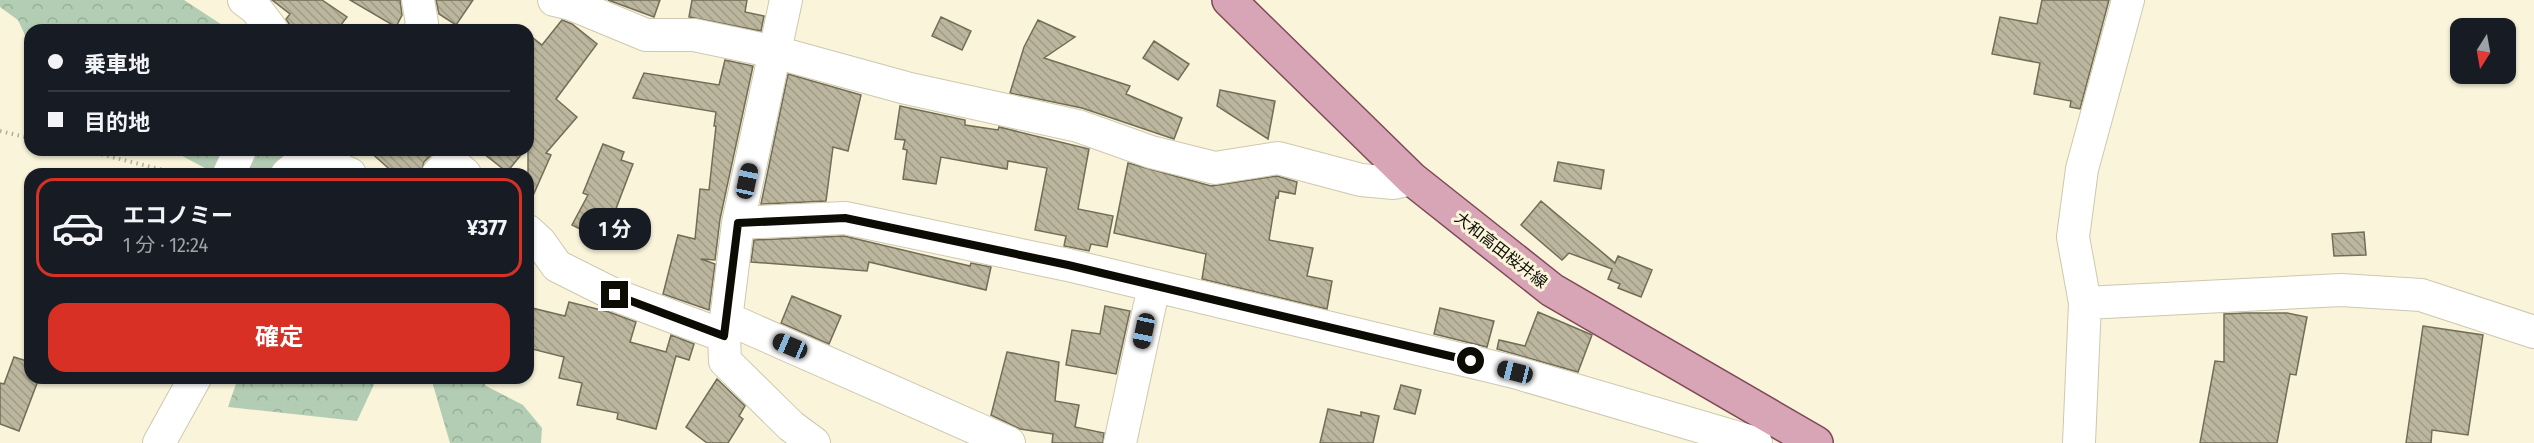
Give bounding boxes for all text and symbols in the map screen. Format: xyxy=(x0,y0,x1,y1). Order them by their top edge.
north arrow xyxy=(2450,18,2516,84)
map controls xyxy=(2450,18,2516,84)
text: 乗車地 xyxy=(84,51,150,78)
text: 目的地 xyxy=(84,109,150,136)
car xyxy=(734,162,760,200)
icon: car xyxy=(51,201,105,255)
text: エコノミー xyxy=(123,202,233,229)
callout: 1 分 xyxy=(579,208,651,250)
street label: 大和高田桜井線 xyxy=(1451,208,1551,292)
text: ¥377 xyxy=(467,214,507,241)
text: 1 分 xyxy=(599,217,631,241)
text: 1 分 · 12:24 xyxy=(123,233,208,257)
route end xyxy=(601,281,628,308)
button: 確定 xyxy=(48,303,510,372)
car xyxy=(1131,312,1157,350)
car xyxy=(770,331,810,361)
route start xyxy=(1457,347,1484,374)
car xyxy=(1495,359,1535,385)

